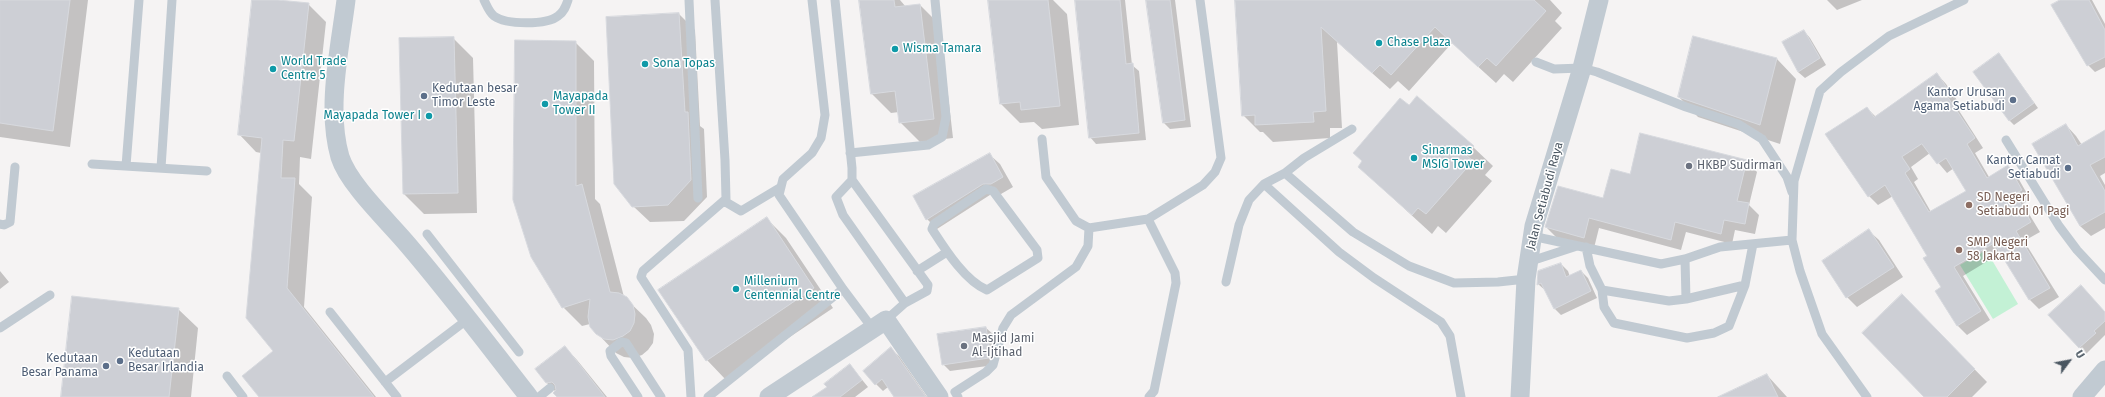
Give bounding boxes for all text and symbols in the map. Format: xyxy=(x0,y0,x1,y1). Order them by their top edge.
place label: Chase Plaza xyxy=(1387,36,1451,50)
marker: Chase Plaza xyxy=(1374,38,1384,48)
place label: Wisma Tamara xyxy=(903,42,982,56)
marker: Wisma Tamara xyxy=(890,44,900,54)
place label: World Trade Centre 5 xyxy=(281,55,347,83)
place label: Sona Topas xyxy=(653,57,715,71)
marker: Sona Topas xyxy=(640,59,650,69)
marker: World Trade Centre 5 xyxy=(268,64,278,74)
place label: Kedutaan besar Timor Leste xyxy=(432,82,517,110)
place label: Kantor Urusan Agama Setiabudi xyxy=(1914,86,2005,114)
place label: Mayapada Tower II xyxy=(553,90,608,118)
marker: Kedutaan besar Timor Leste xyxy=(419,91,429,101)
marker: Kantor Urusan Agama Setiabudi xyxy=(2008,95,2018,105)
marker: Mayapada Tower II xyxy=(540,99,550,109)
place label: Mayapada Tower I xyxy=(324,109,421,123)
marker: Mayapada Tower I xyxy=(424,111,434,121)
street label: Jalan Setiabudi Raya xyxy=(1524,140,1566,252)
place label: Sinarmas MSIG Tower xyxy=(1422,144,1484,172)
marker: Sinarmas MSIG Tower xyxy=(1409,153,1419,163)
place label: Kantor Camat Setiabudi xyxy=(1986,154,2060,182)
place label: HKBP Sudirman xyxy=(1697,159,1782,173)
marker: HKBP Sudirman xyxy=(1684,161,1694,171)
marker: Kantor Camat Setiabudi xyxy=(2063,163,2073,173)
place label: SD Negeri Setiabudi 01 Pagi xyxy=(1977,191,2069,219)
marker: SD Negeri Setiabudi 01 Pagi xyxy=(1964,200,1974,210)
place label: SMP Negeri 58 Jakarta xyxy=(1967,236,2028,264)
marker: SMP Negeri 58 Jakarta xyxy=(1954,245,1964,255)
place label: Millenium Centennial Centre xyxy=(744,275,840,303)
marker: Millenium Centennial Centre xyxy=(731,284,741,294)
place label: Masjid Jami Al-Ijtihad xyxy=(972,332,1034,360)
marker: Masjid Jami Al-Ijtihad xyxy=(959,341,969,351)
north arrow xyxy=(2049,341,2089,381)
place label: Kedutaan Besar Irlandia xyxy=(128,347,204,375)
text: U xyxy=(2072,348,2087,361)
place label: Kedutaan Besar Panama xyxy=(21,352,98,380)
marker: Kedutaan Besar Irlandia xyxy=(115,356,125,366)
marker: Kedutaan Besar Panama xyxy=(101,361,111,371)

